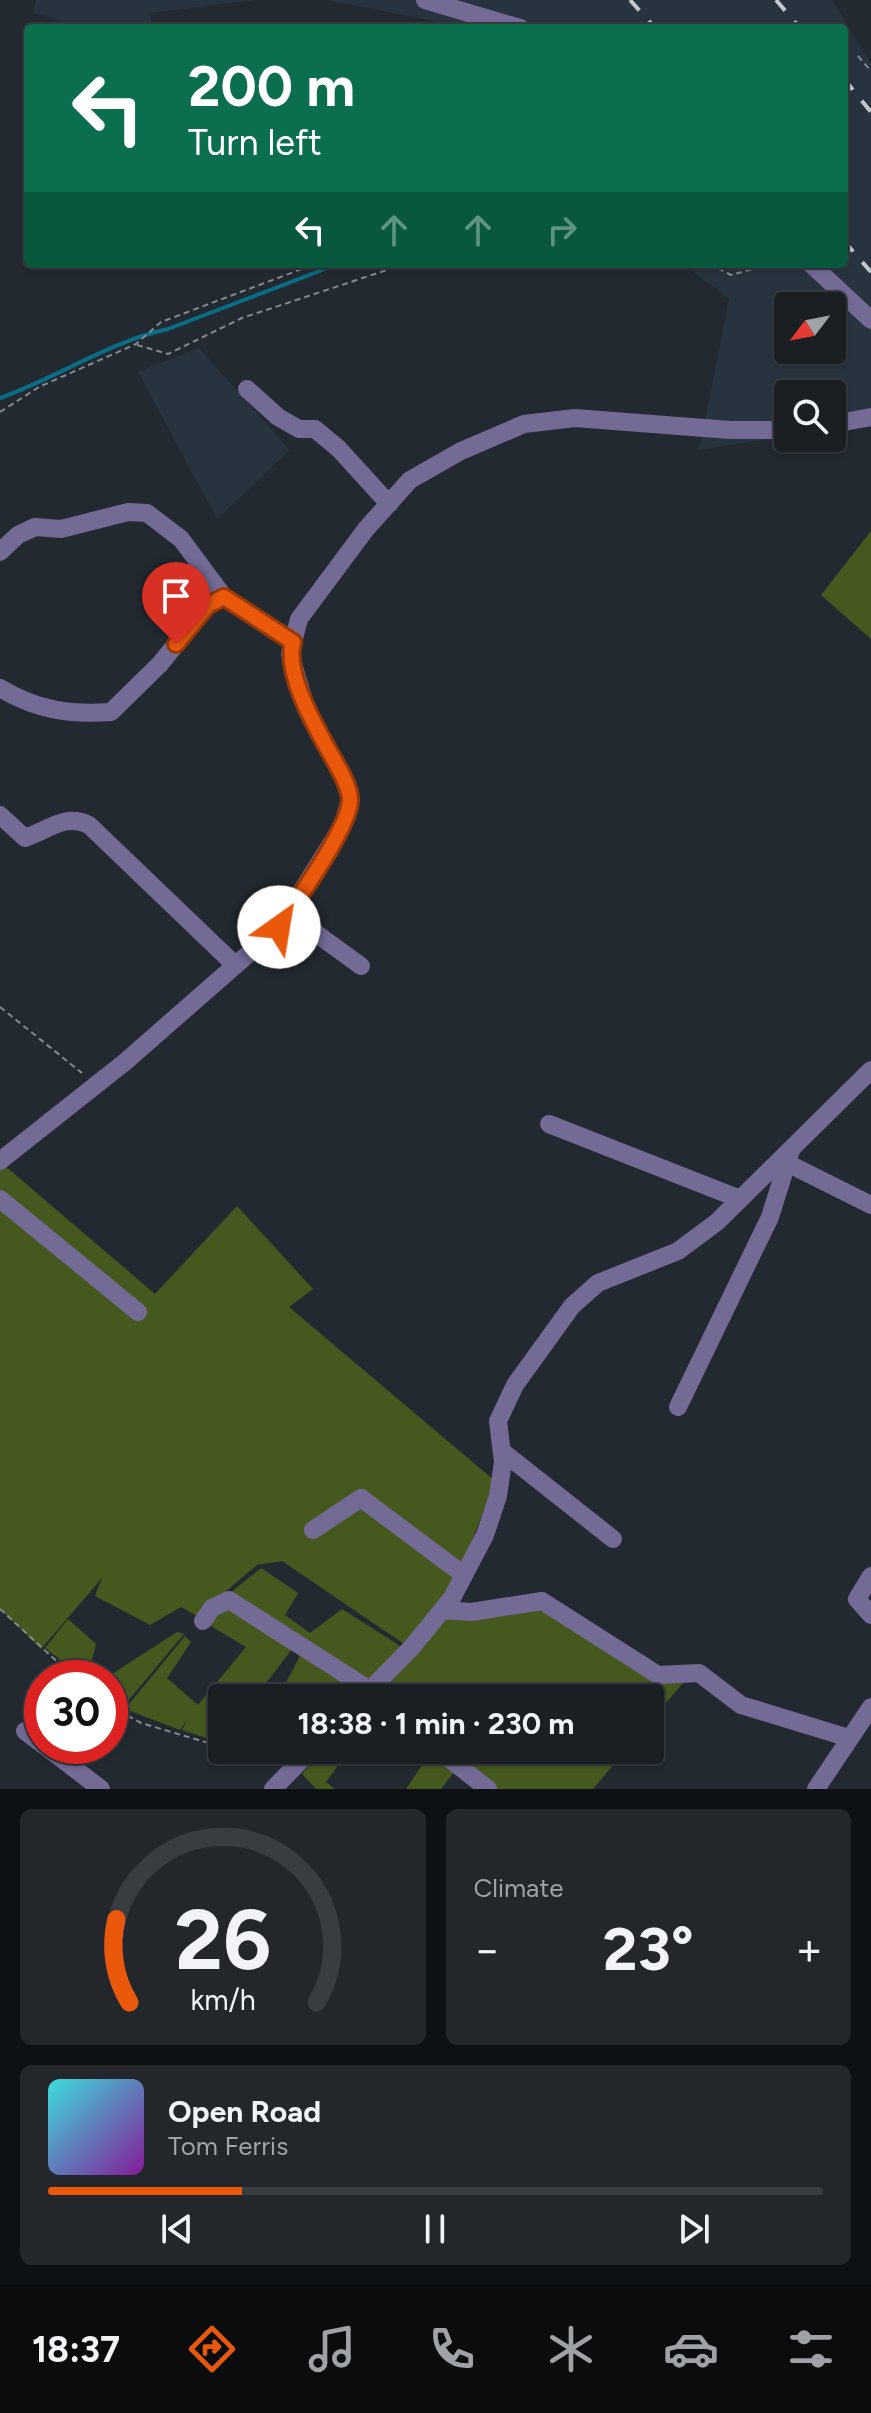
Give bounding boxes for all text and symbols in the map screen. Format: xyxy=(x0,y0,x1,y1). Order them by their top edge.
text: 200 m xyxy=(188,53,355,120)
icon: left xyxy=(56,56,160,160)
text: Turn left xyxy=(188,121,322,164)
icon: left xyxy=(288,208,332,252)
icon: ahead xyxy=(372,208,416,252)
icon: ahead xyxy=(456,208,500,252)
icon: right xyxy=(540,208,584,252)
north arrow xyxy=(774,292,846,364)
map controls xyxy=(774,292,846,452)
button: search xyxy=(774,380,846,452)
pin xyxy=(142,562,210,644)
icon: arrive xyxy=(154,574,198,618)
position arrow xyxy=(237,885,321,969)
speed limit sign: 30 xyxy=(24,1660,128,1764)
text: 18:38 · 1 min · 230 m xyxy=(298,1705,574,1742)
text: Climate xyxy=(474,1872,563,1904)
text: 26 xyxy=(175,1890,271,1990)
text: 23° xyxy=(603,1913,694,1985)
text: − xyxy=(474,1923,501,1976)
text: + xyxy=(796,1923,823,1976)
text: km/h xyxy=(190,1983,255,2017)
text: Open Road xyxy=(168,2093,321,2130)
text: Tom Ferris xyxy=(168,2130,288,2162)
icon: previous xyxy=(155,2207,199,2251)
icon: pause xyxy=(413,2207,457,2251)
icon: next xyxy=(672,2207,716,2251)
icon: directions xyxy=(184,2321,240,2377)
icon: music xyxy=(304,2321,360,2377)
icon: phone xyxy=(424,2321,480,2377)
icon: climate xyxy=(543,2321,599,2377)
icon: car xyxy=(663,2321,719,2377)
icon: filters xyxy=(783,2321,839,2377)
text: 18:37 xyxy=(32,2328,120,2371)

